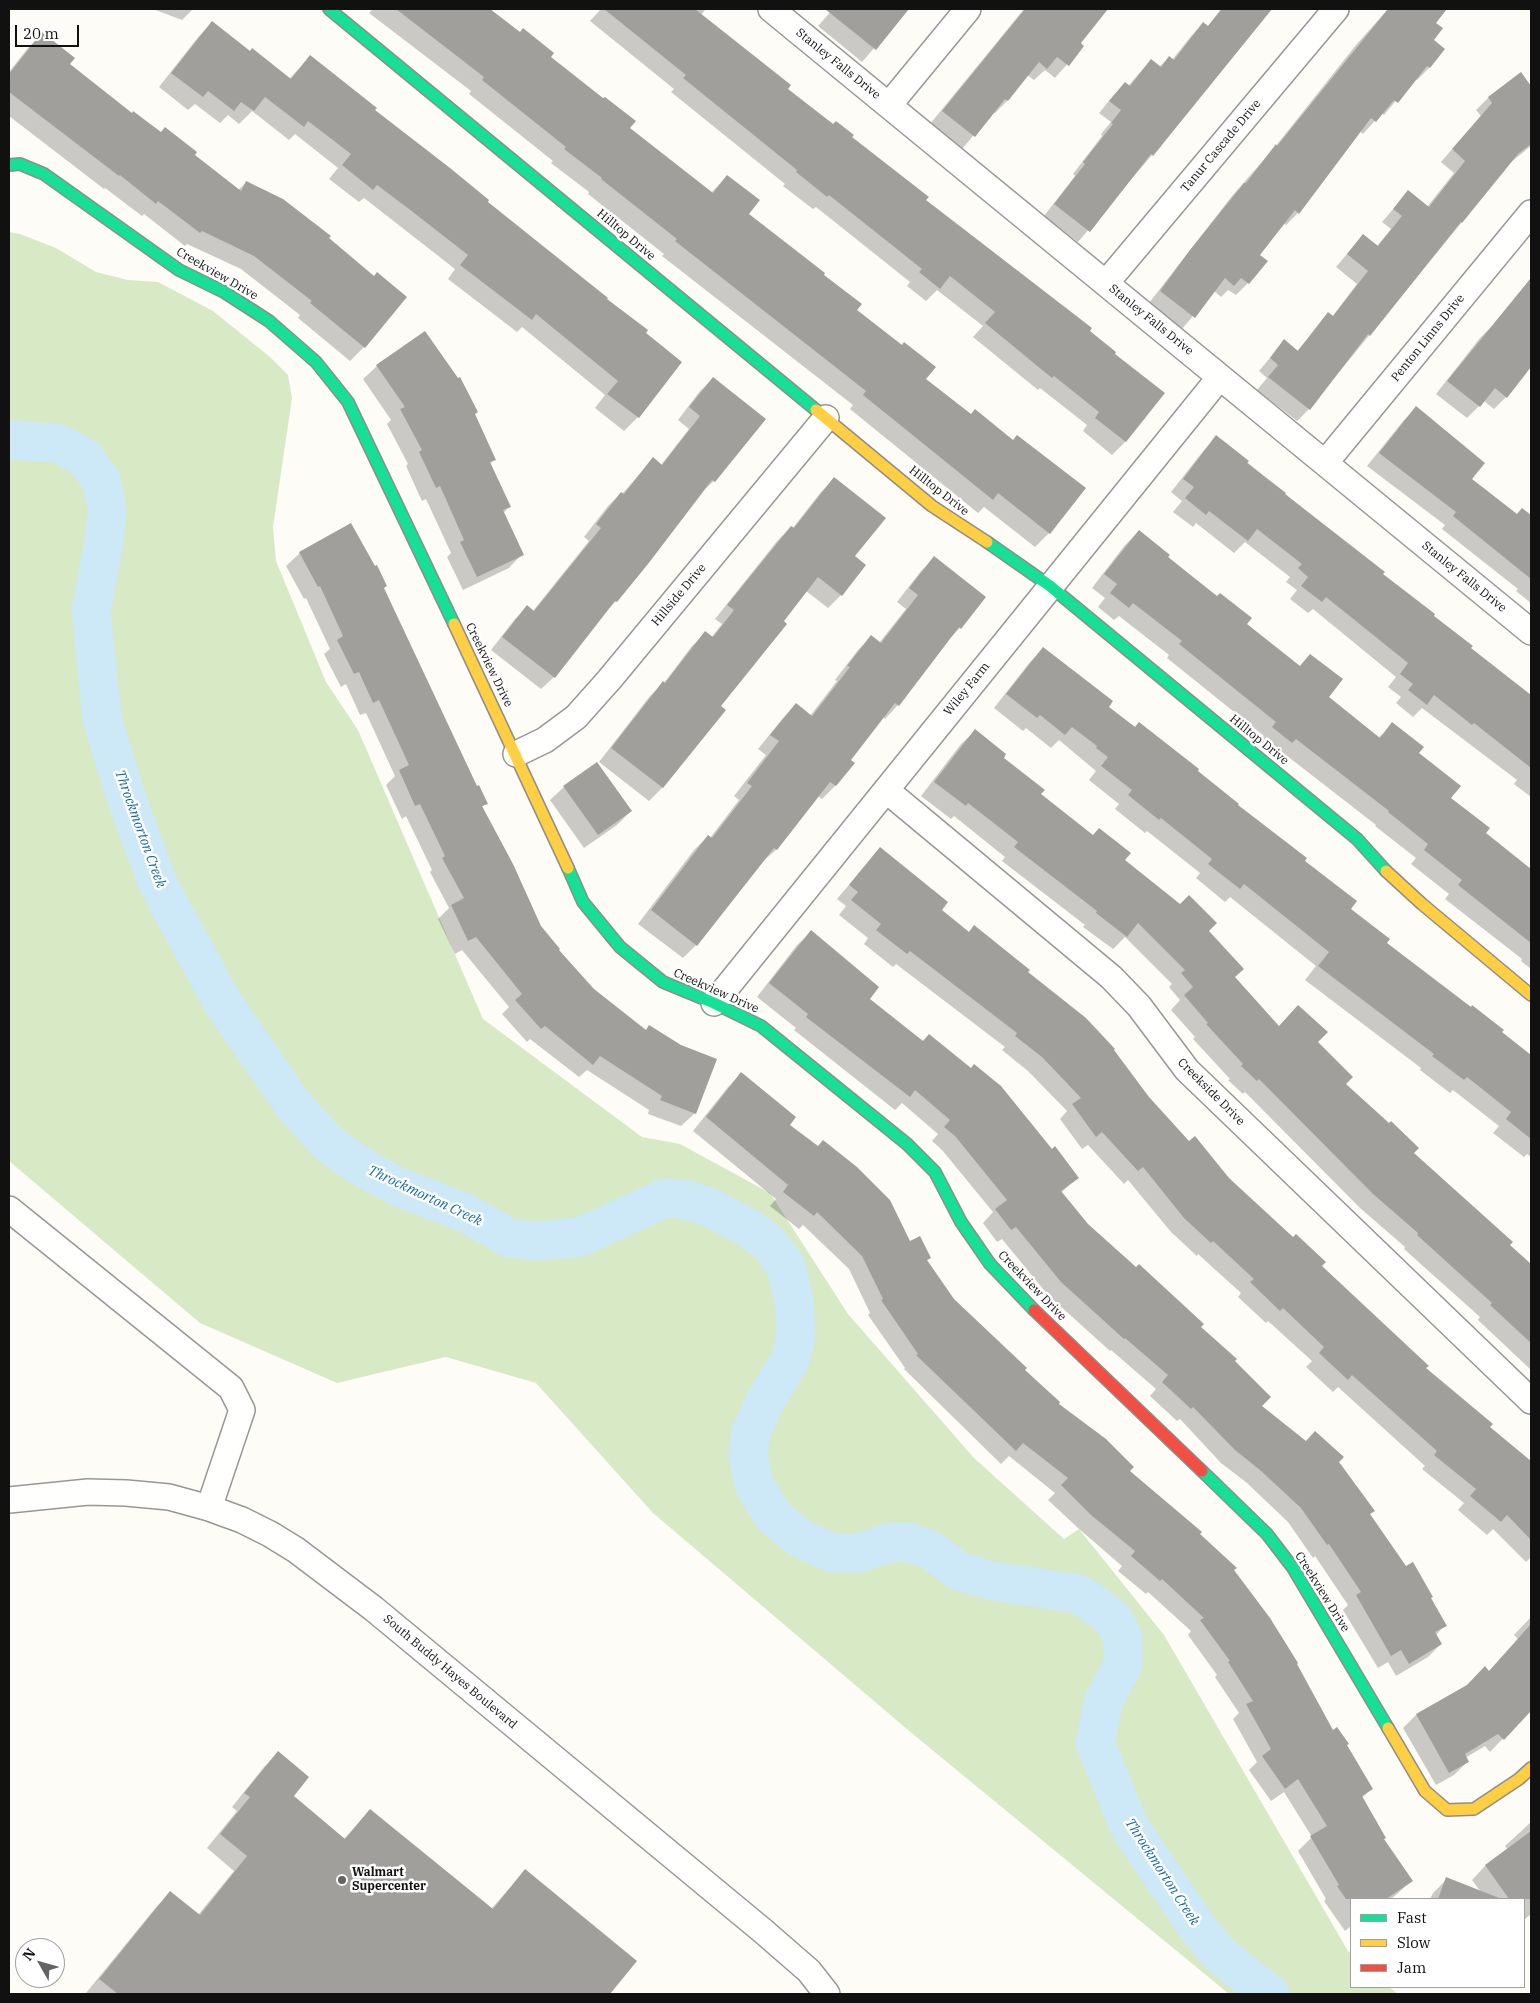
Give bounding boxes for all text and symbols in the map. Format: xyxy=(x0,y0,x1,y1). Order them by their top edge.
scale bar xyxy=(18,15,81,47)
text: 20 m xyxy=(23,24,59,43)
street label: Stanley Falls Drive xyxy=(793,26,883,102)
street label: Tanur Cascade Drive xyxy=(1178,97,1264,195)
street label: Hilltop Drive xyxy=(594,206,658,264)
street label: Creekview Drive xyxy=(174,245,260,303)
street label: Stanley Falls Drive xyxy=(1106,282,1196,358)
street label: Penton Linns Drive xyxy=(1388,292,1468,384)
street label: Hilltop Drive xyxy=(906,463,972,519)
street label: Stanley Falls Drive xyxy=(1419,539,1509,615)
street label: Hillside Drive xyxy=(649,561,709,629)
street label: Creekview Drive xyxy=(462,621,516,709)
street label: Wiley Farm xyxy=(941,659,993,719)
street label: Hilltop Drive xyxy=(1227,712,1291,768)
water label: Throckmorton Creek xyxy=(111,768,169,890)
street label: Creekview Drive xyxy=(671,966,761,1016)
street label: Creekside Drive xyxy=(1174,1055,1248,1129)
water label: Throckmorton Creek xyxy=(365,1162,485,1230)
street label: Creekview Drive xyxy=(995,1248,1069,1324)
street label: Creekview Drive xyxy=(1292,1549,1352,1635)
street label: South Buddy Hayes Boulevard xyxy=(380,1612,520,1732)
water label: Throckmorton Creek xyxy=(1121,1815,1203,1929)
place label: Walmart Supercenter xyxy=(352,1866,426,1894)
marker: Walmart Supercenter xyxy=(336,1874,348,1886)
legend xyxy=(1350,1898,1525,1988)
text: Fast xyxy=(1397,1908,1427,1927)
text: Slow xyxy=(1397,1933,1430,1952)
north arrow xyxy=(15,1938,65,1988)
text: N xyxy=(18,1944,39,1964)
text: Jam xyxy=(1397,1958,1426,1977)

